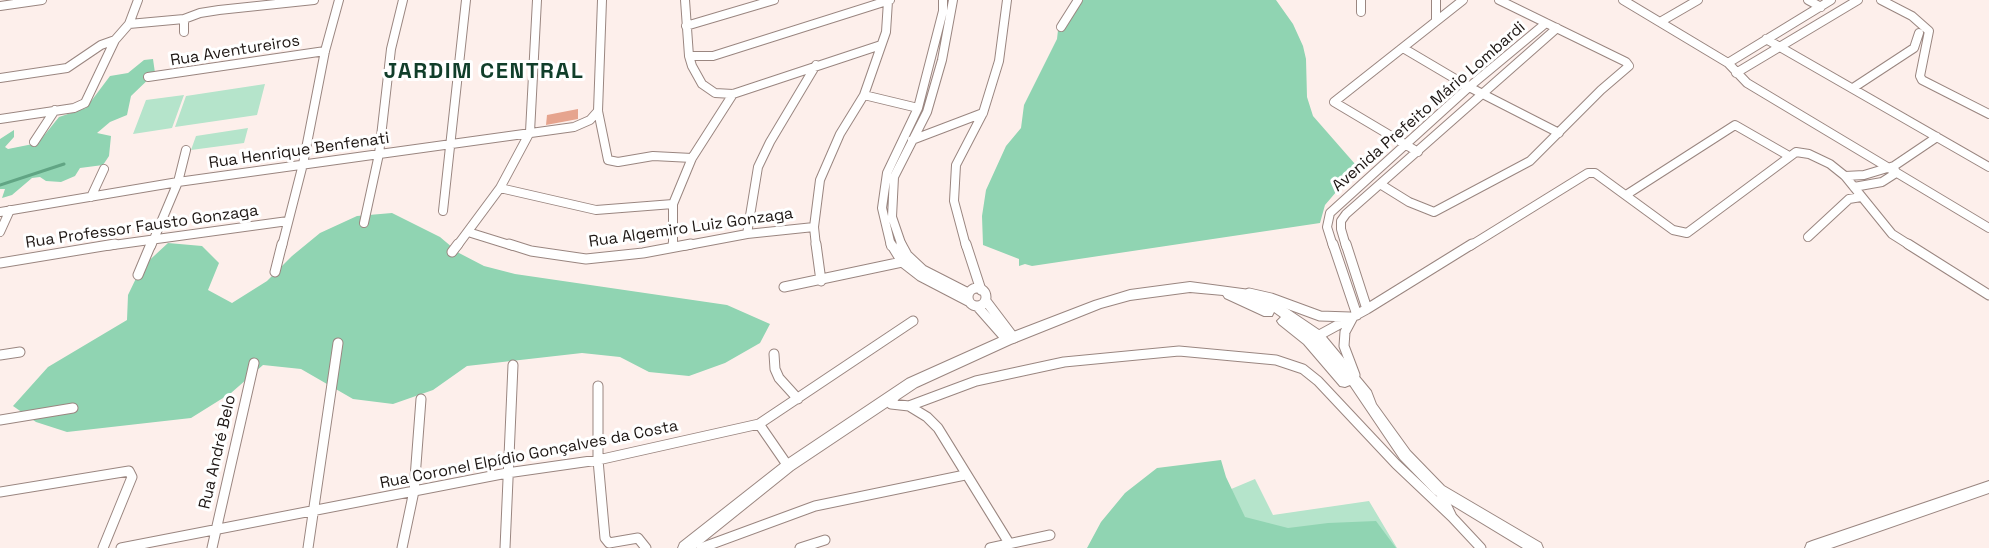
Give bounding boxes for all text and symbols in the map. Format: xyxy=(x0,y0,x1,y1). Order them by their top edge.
street label: Avenida Prefeito Mário Lombardi xyxy=(1329,18,1529,196)
street label: Rua Aventureiros xyxy=(169,31,301,71)
district label: JARDIM CENTRAL xyxy=(384,59,584,85)
street label: Rua Henrique Benfenati xyxy=(207,129,391,173)
street label: Rua Professor Fausto Gonzaga xyxy=(24,201,260,253)
street label: Rua Algemiro Luiz Gonzaga xyxy=(588,204,794,252)
street label: Rua André Belo xyxy=(196,393,240,511)
street label: Rua Coronel Elpídio Gonçalves da Costa xyxy=(378,417,680,493)

